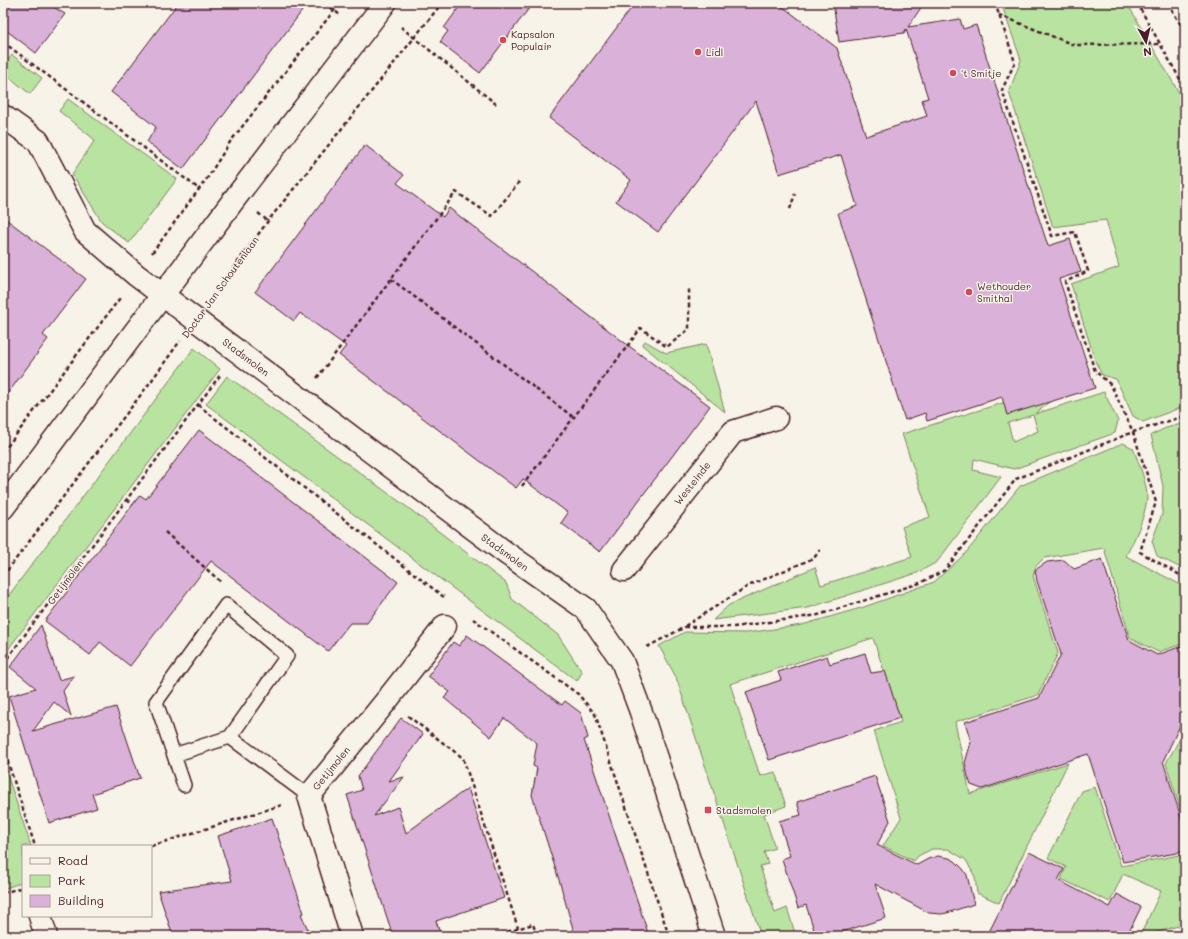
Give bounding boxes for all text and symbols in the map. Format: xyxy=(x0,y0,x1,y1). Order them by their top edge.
north arrow xyxy=(1126,22,1166,62)
place label: Kapsalon Populair xyxy=(511,27,555,53)
marker: Kapsalon Populair xyxy=(498,35,508,45)
text: N xyxy=(1142,44,1153,60)
place label: Lidl xyxy=(706,45,723,59)
marker: Lidl xyxy=(693,47,703,57)
place label: 't Smitje xyxy=(961,66,1001,80)
marker: 't Smitje xyxy=(948,68,958,78)
street label: Doctor Jan Schoutenlaan xyxy=(178,233,262,341)
place label: Wethouder Smithal xyxy=(977,279,1031,305)
marker: Wethouder Smithal xyxy=(964,287,974,297)
street label: Stadsmolen xyxy=(220,335,272,379)
street label: Westeinde xyxy=(671,458,713,508)
street label: Stadsmolen xyxy=(478,530,532,574)
street label: Getijmolen xyxy=(44,557,86,607)
street label: Getijmolen xyxy=(309,743,353,793)
place label: Stadsmolen xyxy=(716,803,772,817)
marker: Stadsmolen xyxy=(703,805,713,815)
legend xyxy=(22,845,152,917)
text: Road xyxy=(58,852,88,868)
text: Park xyxy=(58,872,85,888)
text: Building xyxy=(58,892,104,908)

